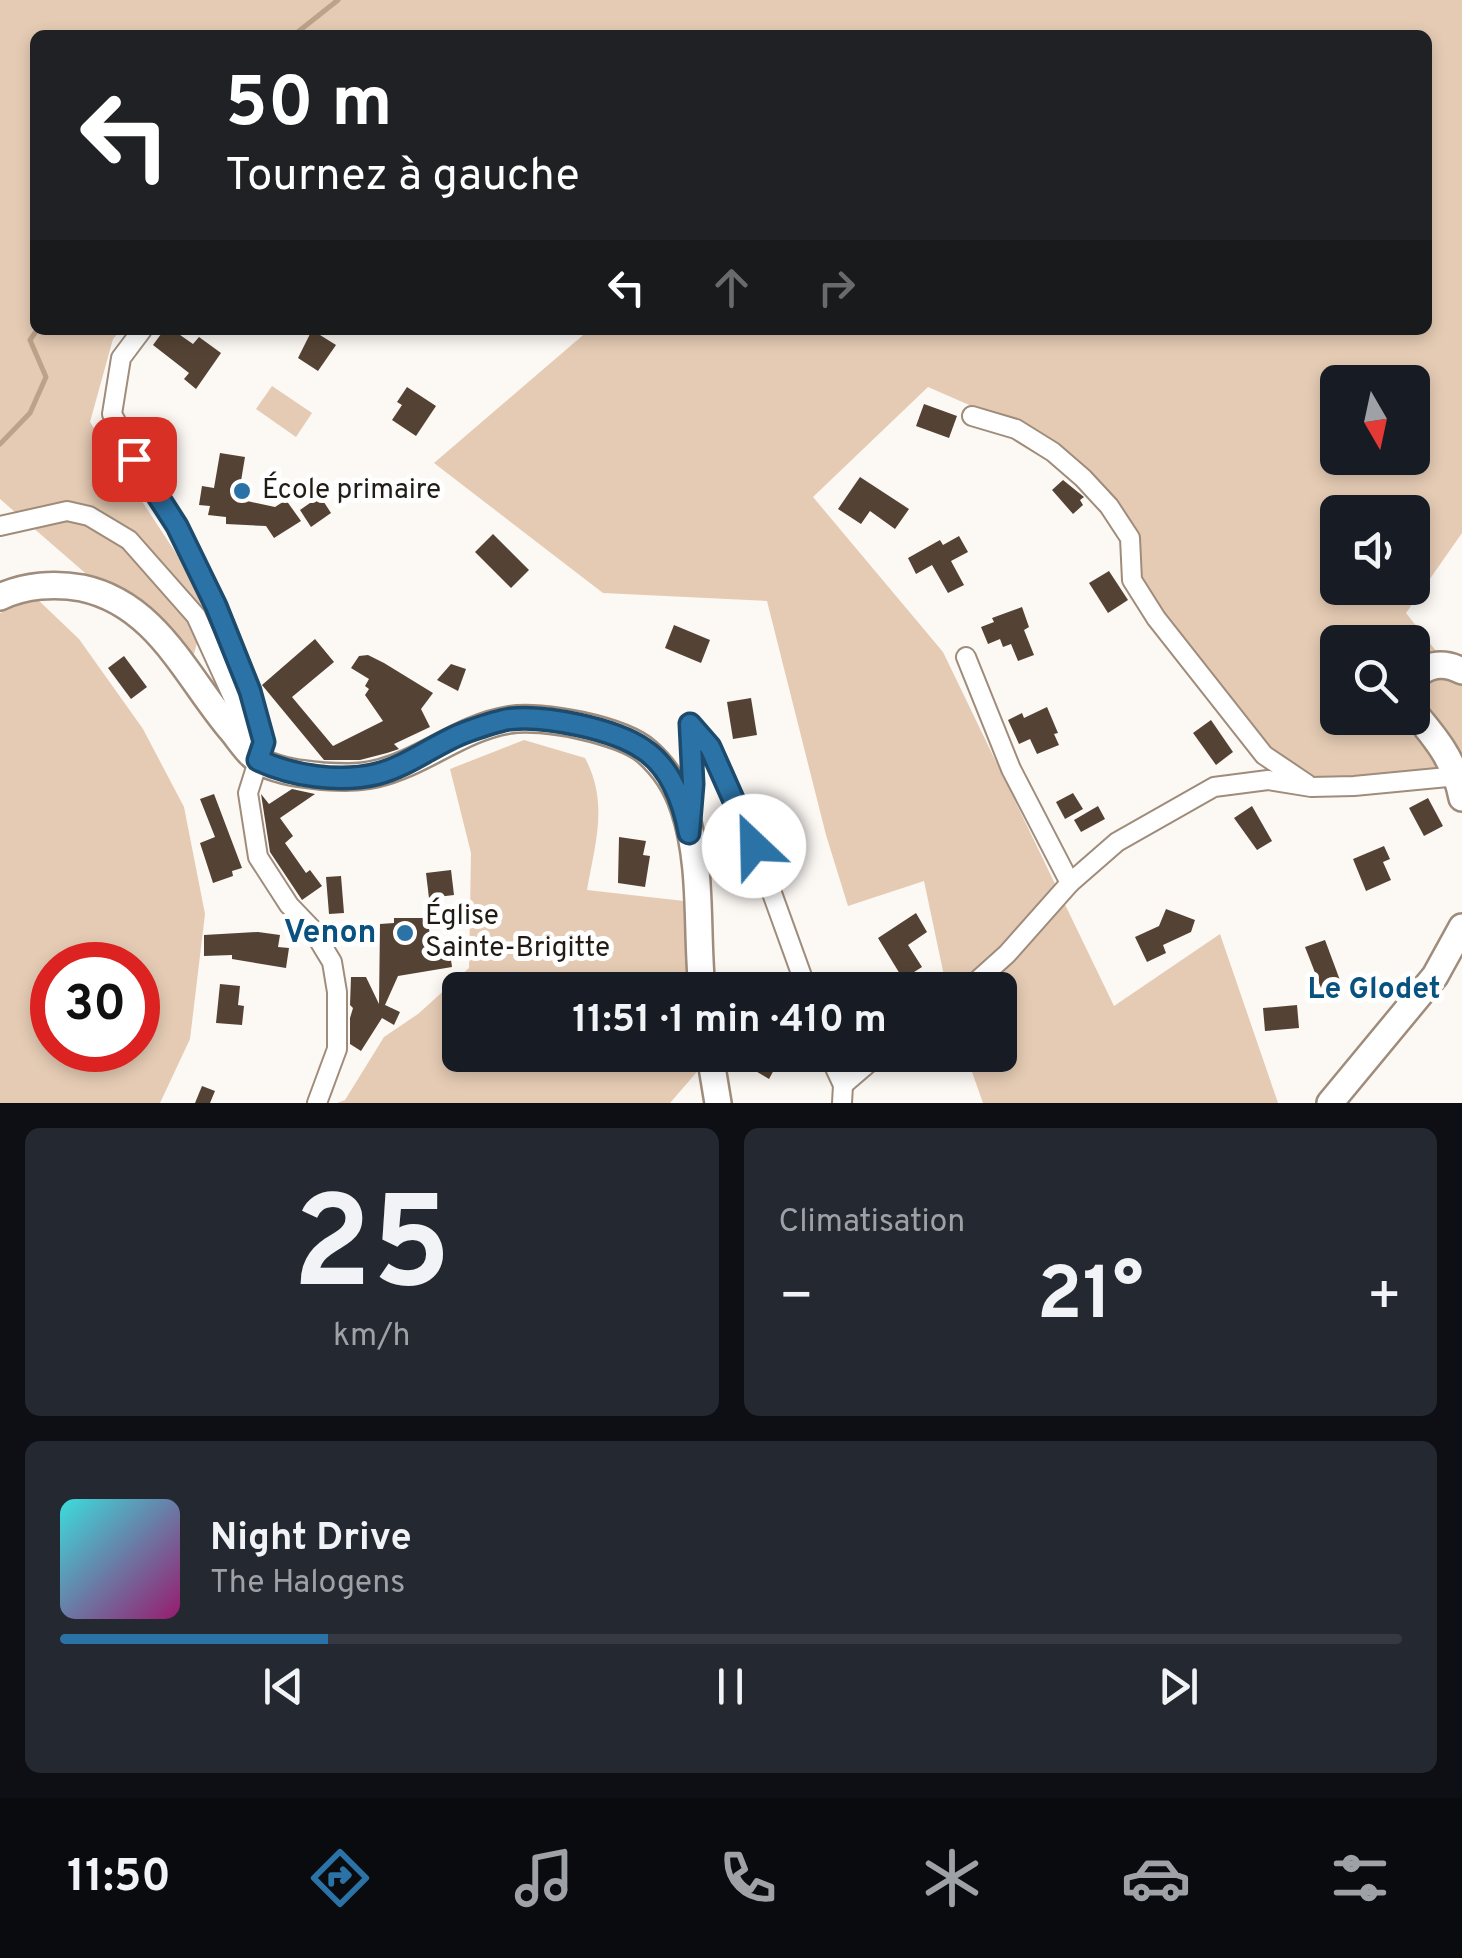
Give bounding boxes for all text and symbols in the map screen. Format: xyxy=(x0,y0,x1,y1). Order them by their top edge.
text: 50 m xyxy=(225,62,392,151)
icon: left xyxy=(60,70,190,200)
text: Tournez à gauche xyxy=(225,149,580,206)
icon: left xyxy=(599,260,654,315)
icon: ahead xyxy=(704,260,759,315)
icon: right xyxy=(809,260,864,315)
north arrow xyxy=(1320,365,1430,475)
map controls xyxy=(1320,365,1430,735)
pin xyxy=(92,417,177,502)
icon: arrive xyxy=(107,432,162,487)
place label: École primaire xyxy=(262,471,441,509)
marker: École primaire xyxy=(231,480,253,502)
button: sound xyxy=(1320,495,1430,605)
button: search xyxy=(1320,625,1430,735)
position arrow xyxy=(702,794,806,898)
place label: Église Sainte-Brigitte xyxy=(425,897,610,967)
district label: Venon xyxy=(284,914,376,954)
marker: Église Sainte-Brigitte xyxy=(394,922,416,944)
speed limit sign: 30 xyxy=(30,942,160,1072)
district label: Le Glodet xyxy=(1307,972,1441,1009)
text: 11:51 · 1 min · 410 m xyxy=(572,997,887,1046)
text: 25 xyxy=(292,1169,451,1334)
text: Climatisation xyxy=(779,1203,965,1243)
text: 21° xyxy=(1037,1251,1144,1346)
text: − xyxy=(779,1264,814,1334)
text: + xyxy=(1367,1264,1402,1334)
text: km/h xyxy=(333,1317,411,1357)
text: Night Drive xyxy=(210,1515,412,1564)
text: The Halogens xyxy=(210,1564,405,1604)
icon: previous xyxy=(256,1659,311,1714)
icon: pause xyxy=(703,1659,758,1714)
icon: next xyxy=(1151,1659,1206,1714)
icon: directions xyxy=(305,1843,375,1913)
icon: music xyxy=(509,1843,579,1913)
icon: phone xyxy=(713,1843,783,1913)
icon: climate xyxy=(917,1843,987,1913)
icon: car xyxy=(1121,1843,1191,1913)
icon: filters xyxy=(1325,1843,1395,1913)
text: 11:50 xyxy=(67,1850,171,1907)

